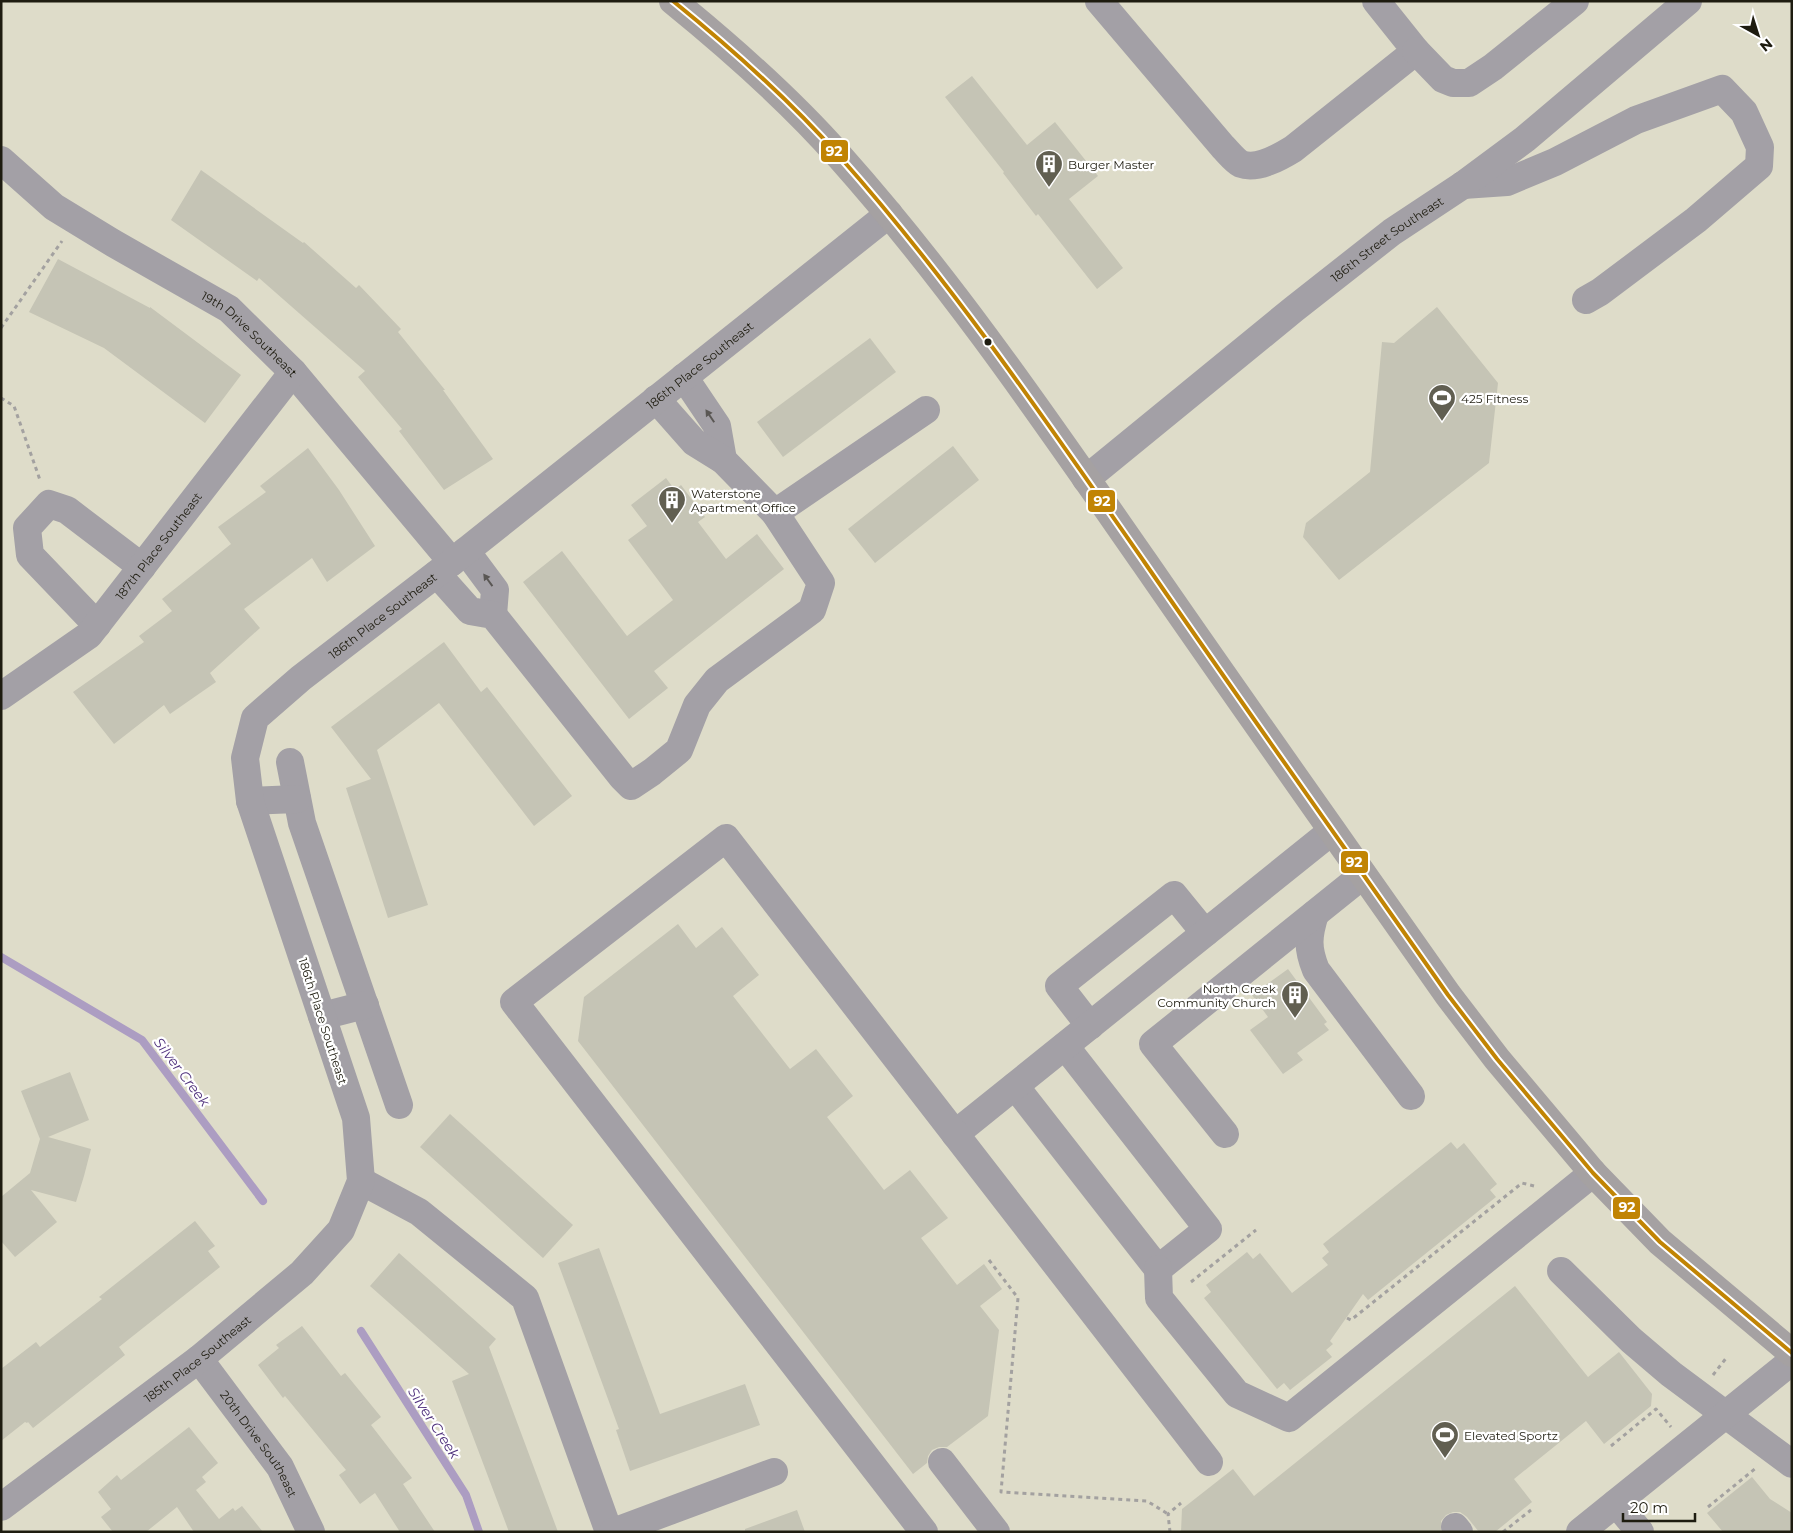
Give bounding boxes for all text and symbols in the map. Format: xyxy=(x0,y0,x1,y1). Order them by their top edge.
north arrow xyxy=(1733,10,1783,60)
text: N xyxy=(1756,35,1776,56)
line badge: 92 xyxy=(820,139,849,163)
text: 92 xyxy=(825,142,843,160)
building icon: Burger Master xyxy=(1034,149,1064,188)
place label: Burger Master xyxy=(1068,157,1154,172)
street label: 186th Street Southeast xyxy=(1327,193,1446,285)
street label: 19th Drive Southeast xyxy=(199,288,301,380)
street label: 186th Place Southeast xyxy=(643,318,756,412)
unlabelled marker xyxy=(983,337,993,347)
sports icon: 425 Fitness xyxy=(1427,383,1457,422)
place label: 425 Fitness xyxy=(1461,391,1528,406)
one-way arrow xyxy=(705,409,715,423)
building icon: Waterstone Apartment Office xyxy=(657,485,687,524)
place label: Waterstone Apartment Office xyxy=(691,486,796,515)
street label: 187th Place Southeast xyxy=(112,489,205,603)
line badge: 92 xyxy=(1087,489,1116,513)
text: 92 xyxy=(1093,492,1111,510)
street label: 186th Place Southeast xyxy=(325,569,440,662)
one-way arrow xyxy=(483,573,493,587)
line badge: 92 xyxy=(1340,850,1369,874)
text: 92 xyxy=(1345,853,1363,871)
street label: 186th Place Southeast xyxy=(295,956,351,1086)
building icon: North Creek Community Church xyxy=(1280,980,1310,1019)
place label: North Creek Community Church xyxy=(1157,981,1277,1010)
water label: Silver Creek xyxy=(150,1034,214,1111)
line badge: 92 xyxy=(1612,1196,1641,1220)
text: 92 xyxy=(1618,1198,1636,1216)
street label: 185th Place Southeast xyxy=(141,1312,254,1405)
water label: Silver Creek xyxy=(404,1384,464,1463)
street label: 20th Drive Southeast xyxy=(217,1387,301,1499)
sports icon: Elevated Sportz xyxy=(1430,1420,1460,1459)
place label: Elevated Sportz xyxy=(1464,1428,1558,1443)
scale bar xyxy=(1623,1490,1696,1522)
text: 20 m xyxy=(1630,1498,1668,1517)

